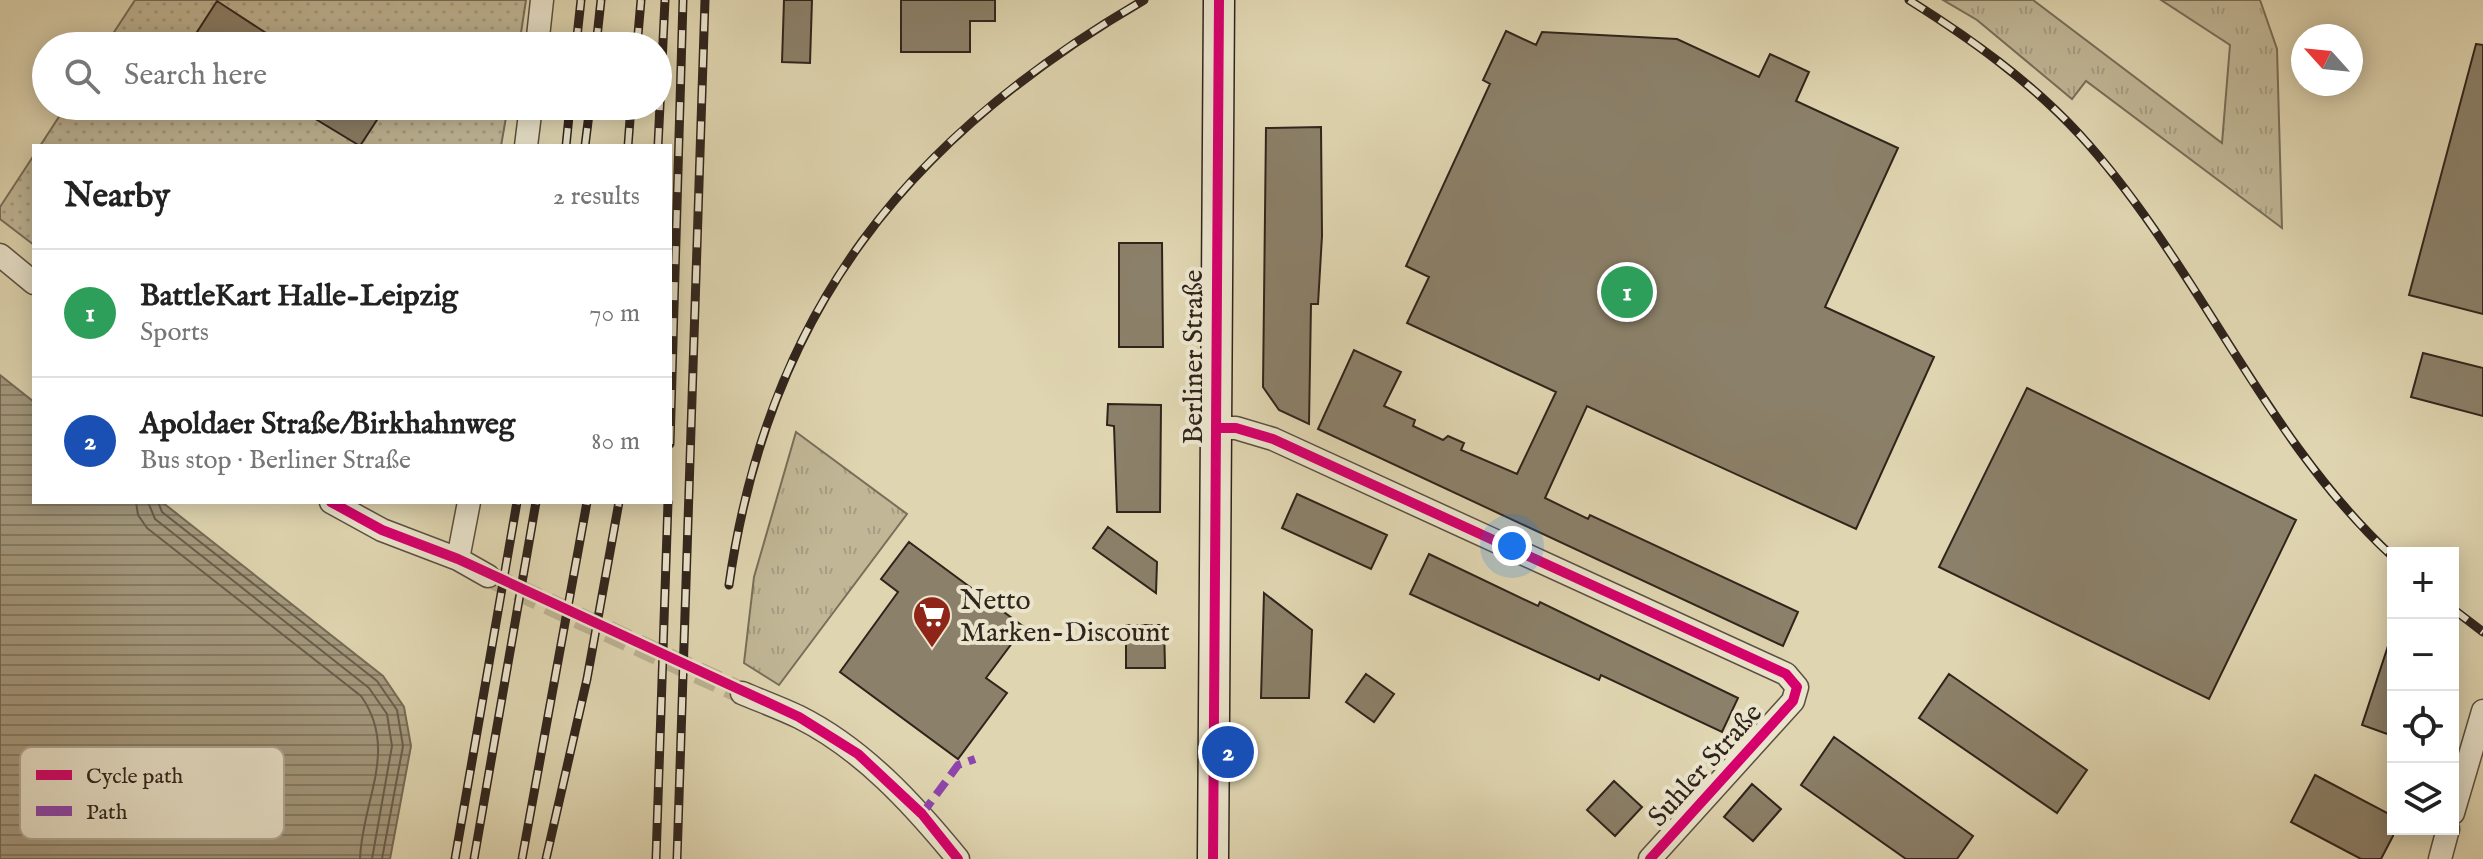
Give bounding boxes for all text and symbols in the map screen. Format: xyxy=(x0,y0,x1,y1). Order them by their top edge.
north arrow xyxy=(2291,24,2363,96)
search box xyxy=(32,32,672,120)
icon: search xyxy=(60,54,104,98)
text: Search here xyxy=(124,57,267,95)
text: Nearby xyxy=(64,175,170,218)
text: 2 results xyxy=(553,180,640,213)
pin: 1 xyxy=(1601,262,1653,322)
street label: Berliner Straße xyxy=(1177,270,1212,444)
text: BattleKart Halle-Leipzig xyxy=(140,278,458,316)
text: 1 xyxy=(85,297,95,330)
text: 70 m xyxy=(589,297,640,330)
text: Sports xyxy=(140,316,209,349)
text: Apoldaer Straße/Birkhahnweg xyxy=(140,406,515,444)
text: 2 xyxy=(84,425,96,458)
text: 80 m xyxy=(591,425,640,458)
text: Bus stop · Berliner Straße xyxy=(140,444,411,477)
your location xyxy=(1492,526,1532,566)
map controls xyxy=(2387,547,2459,835)
button: + xyxy=(2387,547,2459,619)
place label: Netto Marken-Discount xyxy=(960,584,1170,651)
supermarket icon: Netto Marken-Discount xyxy=(911,594,953,649)
button: − xyxy=(2387,619,2459,691)
button: locate xyxy=(2387,691,2459,763)
street label: Suhler Straße xyxy=(1641,697,1771,835)
pin: 2 xyxy=(1202,722,1254,782)
legend xyxy=(20,747,284,839)
text: Cycle path xyxy=(86,763,183,791)
button: layers xyxy=(2387,763,2459,835)
text: Path xyxy=(86,799,128,827)

